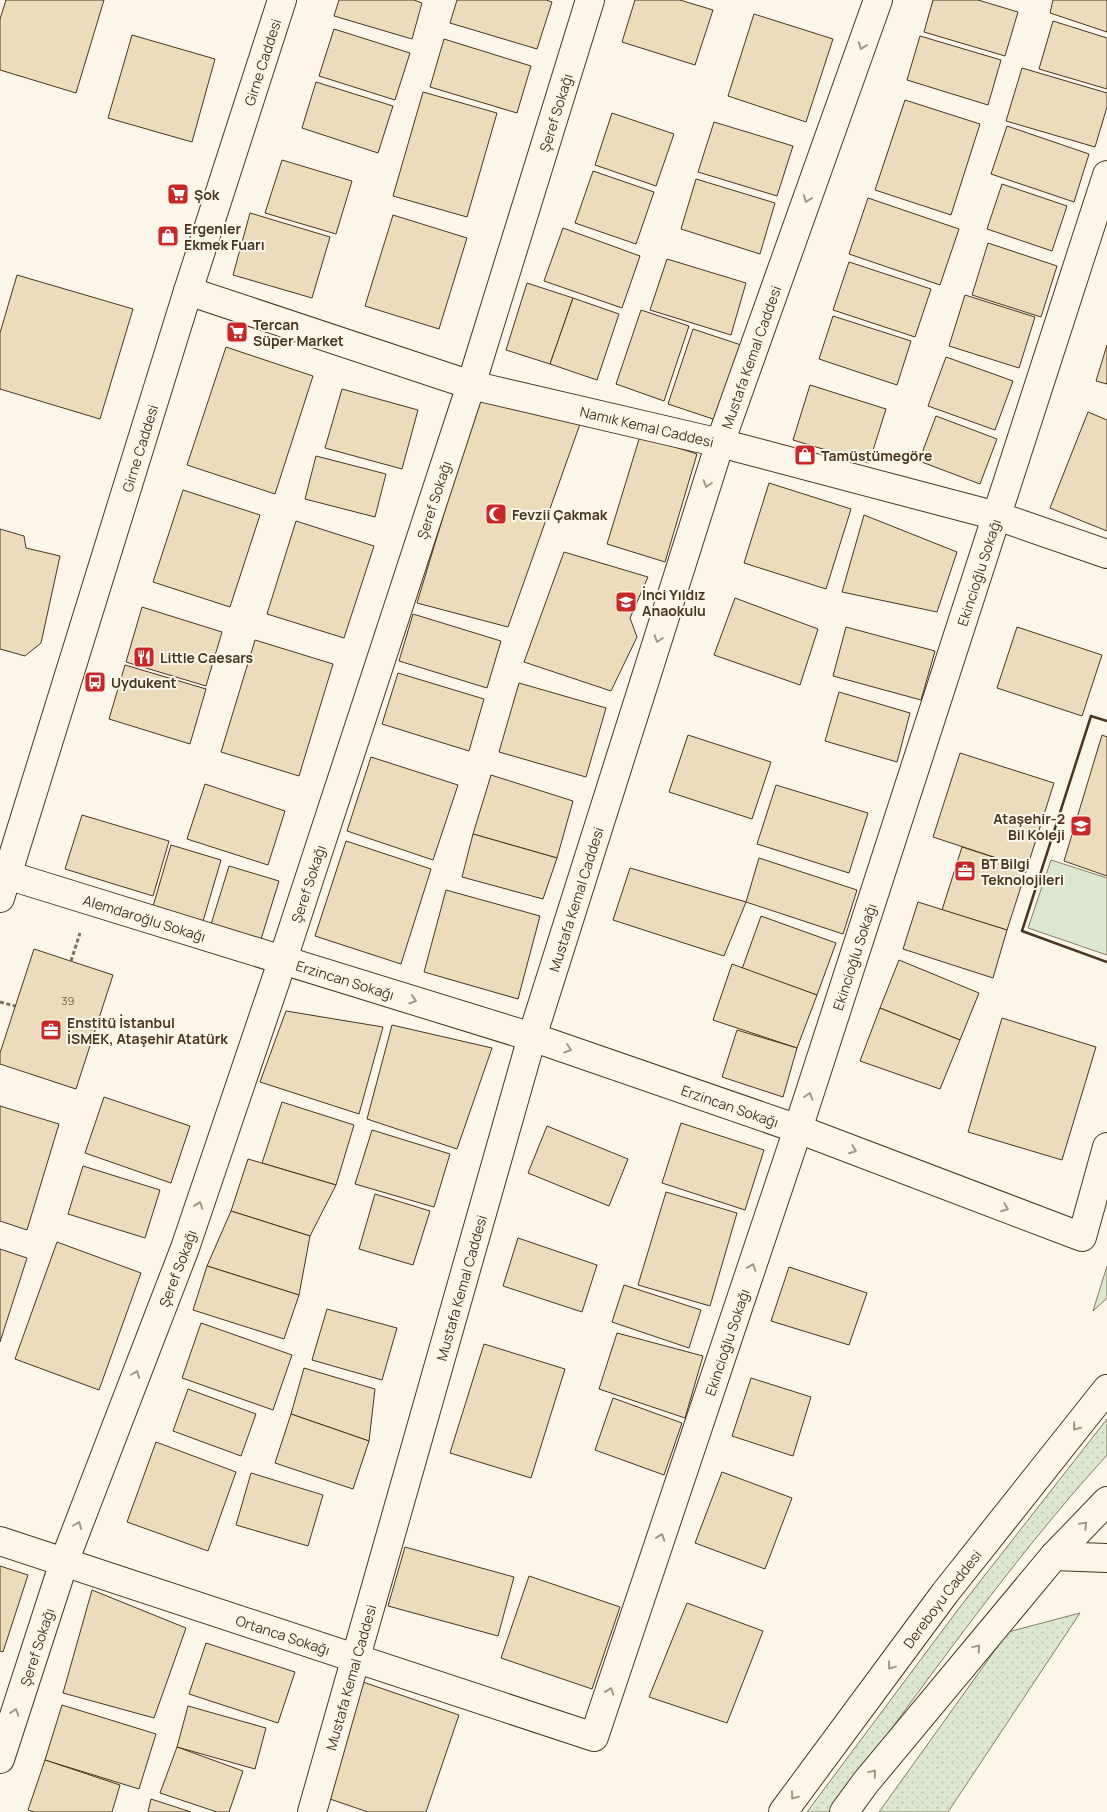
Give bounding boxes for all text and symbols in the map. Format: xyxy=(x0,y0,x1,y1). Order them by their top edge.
street label: Girne Caddesi xyxy=(239,16,285,108)
one-way arrow xyxy=(858,41,868,50)
street label: Şeref Sokağı xyxy=(534,71,576,154)
supermarket icon: Şok xyxy=(166,182,190,206)
place label: Şok xyxy=(194,185,220,204)
one-way arrow xyxy=(803,194,813,203)
place label: Ergenler Ekmek Fuarı xyxy=(184,219,265,254)
shop icon: Ergenler Ekmek Fuarı xyxy=(156,224,180,248)
street label: Mustafa Kemal Caddesi xyxy=(716,283,785,431)
place label: Tercan Süper Market xyxy=(253,315,344,350)
supermarket icon: Tercan Süper Market xyxy=(225,320,249,344)
street label: Namık Kemal Caddesi xyxy=(578,401,716,451)
street label: Girne Caddesi xyxy=(117,402,162,494)
shop icon: Tamüstümegöre xyxy=(793,443,817,467)
place label: Tamüstümegöre xyxy=(821,446,932,465)
street label: Şeref Sokağı xyxy=(412,458,455,541)
one-way arrow xyxy=(703,480,713,488)
mosque icon: Fevzii Çakmak xyxy=(484,502,508,526)
place label: Fevzii Çakmak xyxy=(512,505,608,524)
street label: Ekincioğlu Sokağı xyxy=(952,516,1005,628)
place label: İnci Yıldız Anaokulu xyxy=(642,585,706,620)
school or university icon: İnci Yıldız Anaokulu xyxy=(614,590,638,614)
one-way arrow xyxy=(654,635,664,643)
restaurant icon: Little Caesars xyxy=(132,645,156,669)
place label: Little Caesars xyxy=(160,648,254,667)
bus stop icon: Uydukent xyxy=(83,670,107,694)
place label: Uydukent xyxy=(111,673,176,692)
place label: Ataşehir-2 Bil Koleji xyxy=(993,809,1065,844)
school or university icon: Ataşehir-2 Bil Koleji xyxy=(1069,814,1093,838)
street label: Mustafa Kemal Caddesi xyxy=(544,825,607,974)
street label: Şeref Sokağı xyxy=(286,842,329,925)
place label: BT Bilgi Teknolojileri xyxy=(981,854,1064,889)
office icon: BT Bilgi Teknolojileri xyxy=(953,859,977,883)
street label: Alemdaroğlu Sokağı xyxy=(81,890,208,945)
street label: Ekincioğlu Sokağı xyxy=(828,901,880,1013)
street label: Erzincan Sokağı xyxy=(294,955,397,1003)
house number: 39 xyxy=(62,993,75,1008)
one-way arrow xyxy=(408,994,417,1004)
place label: Enstitü İstanbul İSMEK, Ataşehir Atatürk xyxy=(67,1013,228,1048)
office icon: Enstitü İstanbul İSMEK, Ataşehir Atatürk xyxy=(39,1018,63,1042)
one-way arrow xyxy=(563,1044,571,1054)
street label: Erzincan Sokağı xyxy=(679,1080,781,1131)
one-way arrow xyxy=(803,1092,813,1101)
one-way arrow xyxy=(848,1144,857,1154)
one-way arrow xyxy=(194,1201,204,1210)
one-way arrow xyxy=(1000,1202,1009,1212)
street label: Mustafa Kemal Caddesi xyxy=(431,1213,491,1363)
street label: Şeref Sokağı xyxy=(154,1227,200,1309)
one-way arrow xyxy=(746,1263,756,1271)
street label: Ekincioğlu Sokağı xyxy=(700,1286,753,1398)
one-way arrow xyxy=(130,1370,141,1379)
one-way arrow xyxy=(1073,1421,1082,1430)
one-way arrow xyxy=(72,1521,82,1530)
one-way arrow xyxy=(1078,1522,1087,1531)
one-way arrow xyxy=(656,1533,666,1542)
street label: Dereboyu Caddesi xyxy=(898,1546,985,1652)
street label: Mustafa Kemal Caddesi xyxy=(320,1602,380,1753)
street label: Şeref Sokağı xyxy=(15,1605,58,1688)
street label: Ortanca Sokağı xyxy=(233,1610,333,1659)
one-way arrow xyxy=(972,1645,981,1654)
one-way arrow xyxy=(888,1660,897,1670)
one-way arrow xyxy=(604,1687,614,1696)
one-way arrow xyxy=(9,1709,19,1717)
one-way arrow xyxy=(868,1770,876,1779)
one-way arrow xyxy=(791,1791,800,1800)

